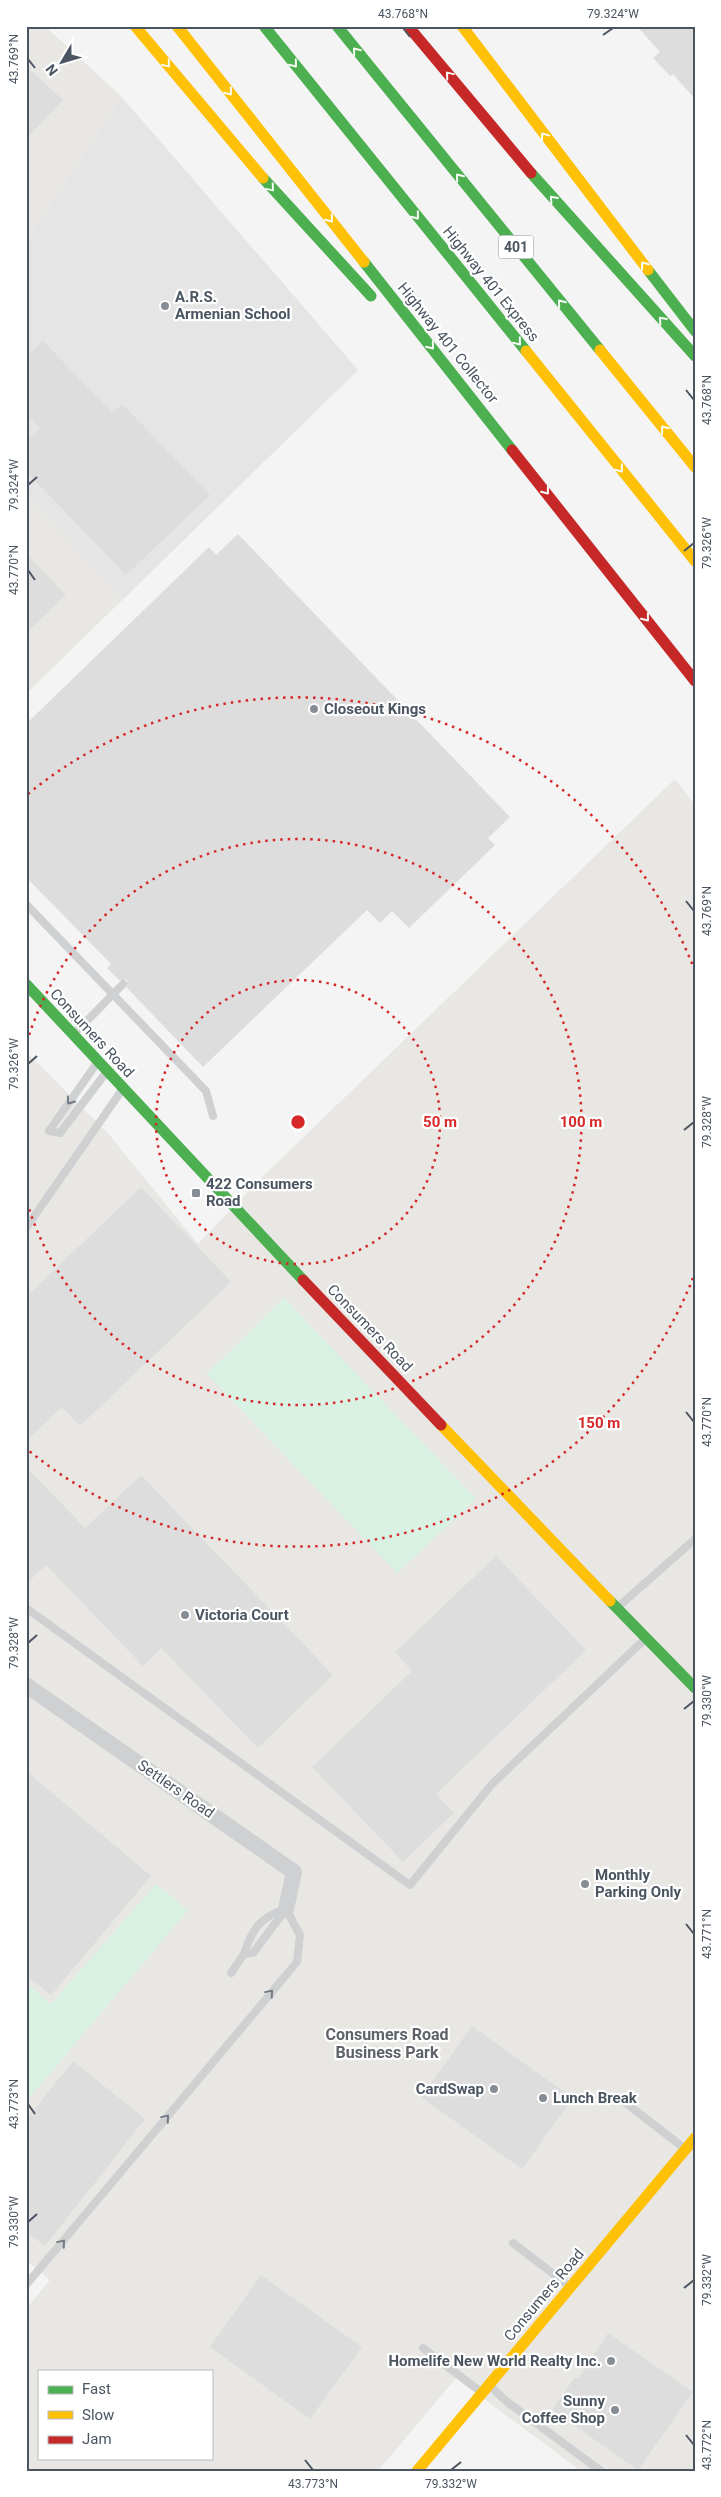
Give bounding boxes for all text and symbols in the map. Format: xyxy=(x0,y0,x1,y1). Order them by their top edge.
text: 43.768°N xyxy=(378,7,428,21)
text: 79.324°W xyxy=(587,7,639,21)
text: 43.769°N xyxy=(7,34,21,84)
north arrow xyxy=(38,38,88,88)
one-way arrow xyxy=(353,47,362,56)
one-way arrow xyxy=(161,58,170,67)
one-way arrow xyxy=(289,58,297,67)
text: N xyxy=(42,61,61,79)
one-way arrow xyxy=(446,71,455,80)
one-way arrow xyxy=(223,86,231,95)
one-way arrow xyxy=(542,133,550,142)
one-way arrow xyxy=(456,174,464,183)
one-way arrow xyxy=(266,182,274,191)
one-way arrow xyxy=(550,196,559,205)
one-way arrow xyxy=(411,210,420,219)
one-way arrow xyxy=(325,213,333,222)
street label: Highway 401 Express xyxy=(439,223,543,345)
road number: 401 xyxy=(498,236,534,258)
one-way arrow xyxy=(641,262,649,271)
street label: Highway 401 Collector xyxy=(394,279,502,407)
place label: A.R.S. Armenian School xyxy=(175,288,291,323)
marker: A.R.S. Armenian School xyxy=(159,300,171,312)
one-way arrow xyxy=(559,300,567,309)
one-way arrow xyxy=(659,317,668,326)
one-way arrow xyxy=(513,336,521,345)
one-way arrow xyxy=(426,340,434,349)
text: 43.768°N xyxy=(700,375,714,425)
one-way arrow xyxy=(661,426,669,435)
text: 79.324°W xyxy=(7,459,21,511)
one-way arrow xyxy=(615,463,623,472)
one-way arrow xyxy=(540,485,549,494)
text: 79.326°W xyxy=(700,517,714,569)
text: 43.770°N xyxy=(7,545,21,595)
one-way arrow xyxy=(640,612,649,622)
place label: Closeout Kings xyxy=(324,700,426,718)
marker: Closeout Kings xyxy=(308,703,320,715)
text: 43.769°N xyxy=(700,886,714,936)
street label: Consumers Road xyxy=(46,985,138,1081)
text: 79.326°W xyxy=(7,1038,21,1090)
one-way arrow xyxy=(67,1095,76,1105)
text: 79.328°W xyxy=(700,1096,714,1148)
centre of rings xyxy=(289,1113,307,1131)
text: 50 m xyxy=(423,1113,457,1131)
text: 100 m xyxy=(560,1113,602,1131)
place label: 422 Consumers Road xyxy=(206,1175,313,1210)
marker: 422 Consumers Road xyxy=(190,1187,202,1199)
street label: Consumers Road xyxy=(324,1280,416,1376)
text: 43.770°N xyxy=(700,1397,714,1447)
text: 150 m xyxy=(578,1414,620,1432)
place label: Victoria Court xyxy=(195,1606,289,1624)
marker: Victoria Court xyxy=(179,1609,191,1621)
text: 79.328°W xyxy=(7,1617,21,1669)
text: 79.330°W xyxy=(700,1675,714,1727)
street label: Settlers Road xyxy=(134,1756,218,1822)
place label: Monthly Parking Only xyxy=(595,1866,682,1901)
marker: Monthly Parking Only xyxy=(579,1878,591,1890)
text: 43.771°N xyxy=(700,1909,714,1959)
one-way arrow xyxy=(265,1990,274,1999)
district label: Consumers Road Business Park xyxy=(325,2025,449,2062)
text: 43.773°N xyxy=(7,2079,21,2129)
place label: CardSwap xyxy=(416,2080,484,2098)
marker: CardSwap xyxy=(488,2083,500,2095)
place label: Lunch Break xyxy=(553,2089,638,2107)
marker: Lunch Break xyxy=(537,2092,549,2104)
one-way arrow xyxy=(160,2115,169,2124)
text: 79.330°W xyxy=(7,2196,21,2248)
one-way arrow xyxy=(56,2239,65,2248)
street label: Consumers Road xyxy=(500,2245,588,2345)
text: 79.332°W xyxy=(700,2254,714,2306)
place label: Homelife New World Realty Inc. xyxy=(388,2352,601,2370)
marker: Homelife New World Realty Inc. xyxy=(605,2355,617,2367)
legend xyxy=(38,2370,212,2460)
text: Fast xyxy=(82,2380,111,2398)
place label: Sunny Coffee Shop xyxy=(522,2392,605,2427)
marker: Sunny Coffee Shop xyxy=(609,2404,621,2416)
text: Slow xyxy=(82,2406,114,2424)
text: 43.772°N xyxy=(700,2420,714,2470)
text: Jam xyxy=(82,2430,112,2448)
text: 43.773°N xyxy=(288,2477,338,2491)
text: 79.332°W xyxy=(425,2477,477,2491)

